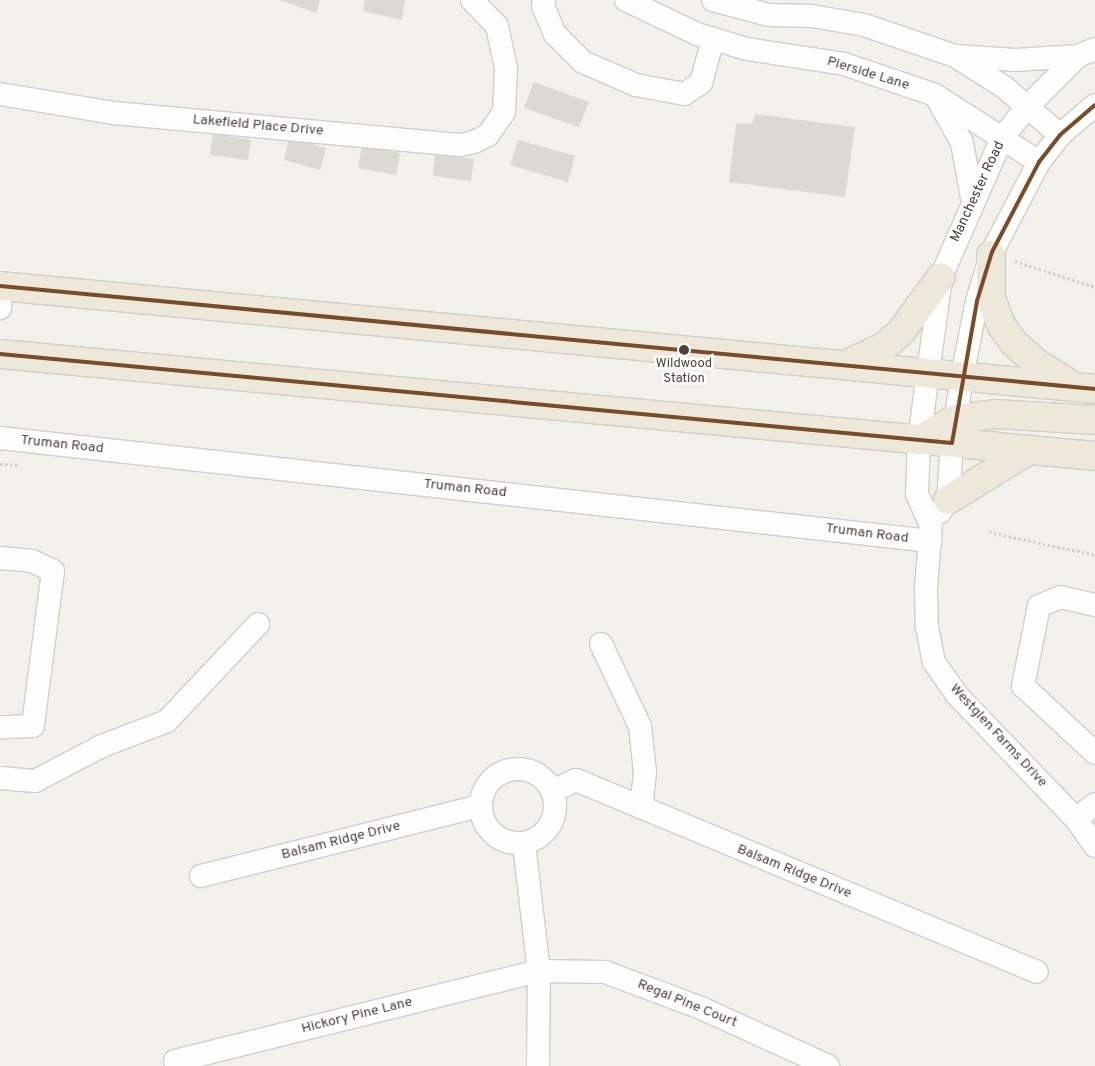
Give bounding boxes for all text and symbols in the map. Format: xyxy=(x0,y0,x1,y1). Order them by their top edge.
street label: Pierside Lane xyxy=(825,54,911,94)
street label: Lakefield Place Drive xyxy=(192,112,324,140)
street label: Manchester Road xyxy=(947,139,1009,245)
marker: Wildwood Station xyxy=(679,345,689,355)
place label: Wildwood Station xyxy=(656,357,712,388)
street label: Truman Road xyxy=(20,432,104,458)
street label: Truman Road xyxy=(423,476,507,502)
street label: Truman Road xyxy=(825,521,909,547)
street label: Westglen Farms Drive xyxy=(946,681,1050,791)
street label: Balsam Ridge Drive xyxy=(280,818,402,864)
street label: Balsam Ridge Drive xyxy=(734,841,854,903)
street label: Regal Pine Court xyxy=(635,976,739,1032)
street label: Hickory Pine Lane xyxy=(300,994,414,1038)

